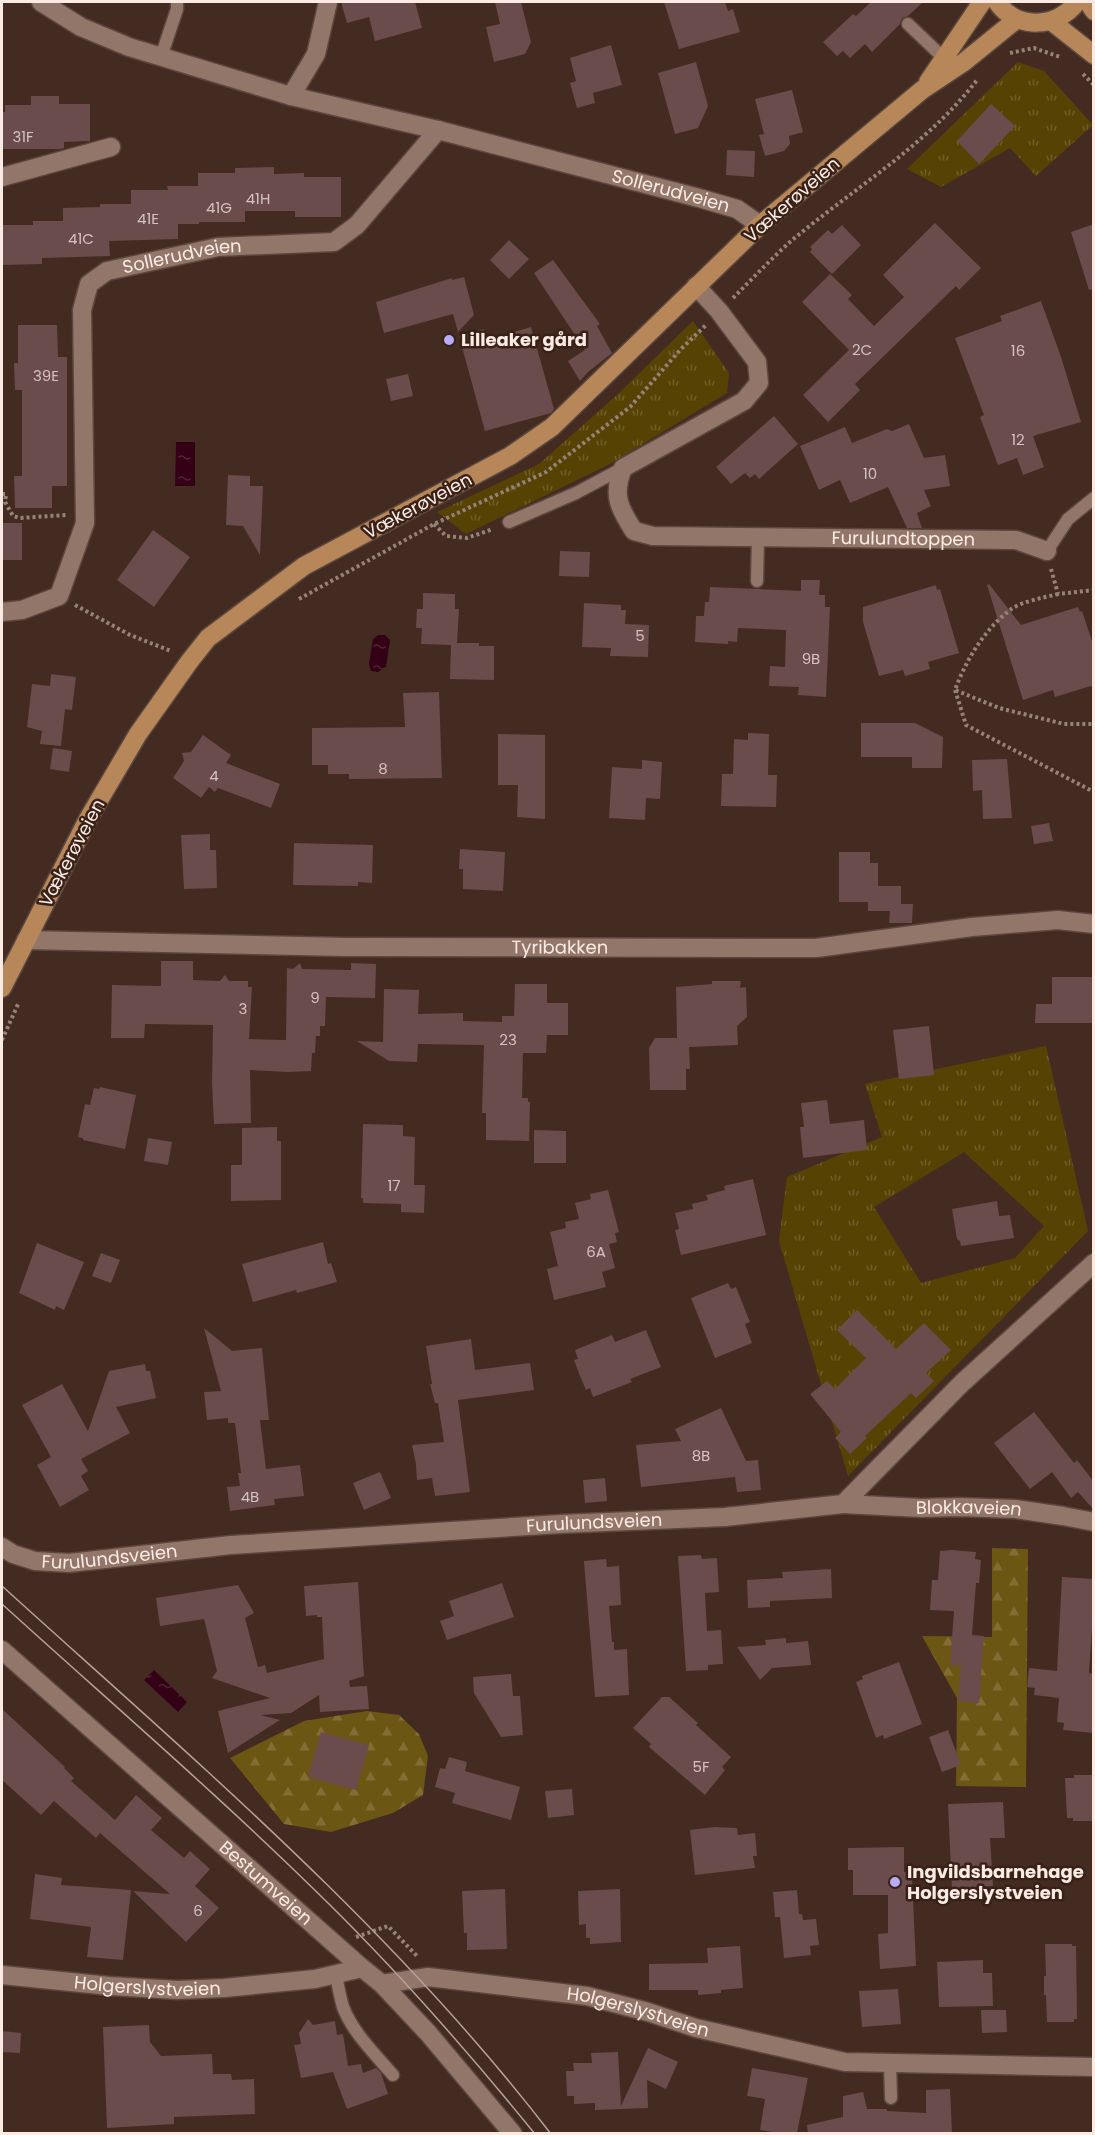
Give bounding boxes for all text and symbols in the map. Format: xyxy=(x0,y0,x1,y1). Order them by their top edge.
house number: 31F xyxy=(12,126,34,147)
street label: Vækerøveien xyxy=(739,151,845,248)
street label: Sollerudveien xyxy=(609,163,733,218)
house number: 41H xyxy=(246,188,270,209)
house number: 41G xyxy=(206,197,232,218)
house number: 41E xyxy=(137,208,159,229)
house number: 41C xyxy=(68,228,94,249)
street label: Sollerudveien xyxy=(120,233,242,279)
place label: Lilleaker gård xyxy=(461,327,587,352)
marker: Lilleaker gård xyxy=(442,333,456,347)
house number: 2C xyxy=(852,339,872,360)
house number: 16 xyxy=(1011,340,1025,361)
house number: 39E xyxy=(33,365,59,386)
house number: 12 xyxy=(1011,429,1025,450)
house number: 10 xyxy=(863,463,877,484)
street label: Vækerøveien xyxy=(359,467,476,545)
street label: Furulundtoppen xyxy=(831,525,975,552)
house number: 5 xyxy=(635,625,645,646)
house number: 9B xyxy=(802,648,820,669)
house number: 8 xyxy=(378,758,388,779)
house number: 4 xyxy=(209,765,219,786)
street label: Vækerøveien xyxy=(33,794,111,911)
street label: Tyribakken xyxy=(512,934,608,960)
house number: 9 xyxy=(310,987,320,1008)
house number: 3 xyxy=(239,998,247,1019)
house number: 23 xyxy=(499,1029,517,1050)
house number: 17 xyxy=(388,1175,401,1196)
house number: 6A xyxy=(586,1241,606,1262)
house number: 8B xyxy=(692,1445,710,1466)
house number: 4B xyxy=(241,1486,259,1507)
street label: Blokkaveien xyxy=(915,1494,1024,1522)
street label: Furulundsveien xyxy=(525,1507,663,1538)
street label: Furulundsveien xyxy=(41,1538,179,1575)
house number: 5F xyxy=(693,1756,710,1777)
street label: Bestumveien xyxy=(214,1835,318,1931)
place label: Ingvildsbarnehage Holgerslystveien xyxy=(907,1859,1084,1905)
marker: Ingvildsbarnehage Holgerslystveien xyxy=(888,1875,902,1889)
house number: 6 xyxy=(193,1900,203,1921)
street label: Holgerslystveien xyxy=(73,1969,221,2002)
street label: Holgerslystveien xyxy=(566,1981,712,2043)

